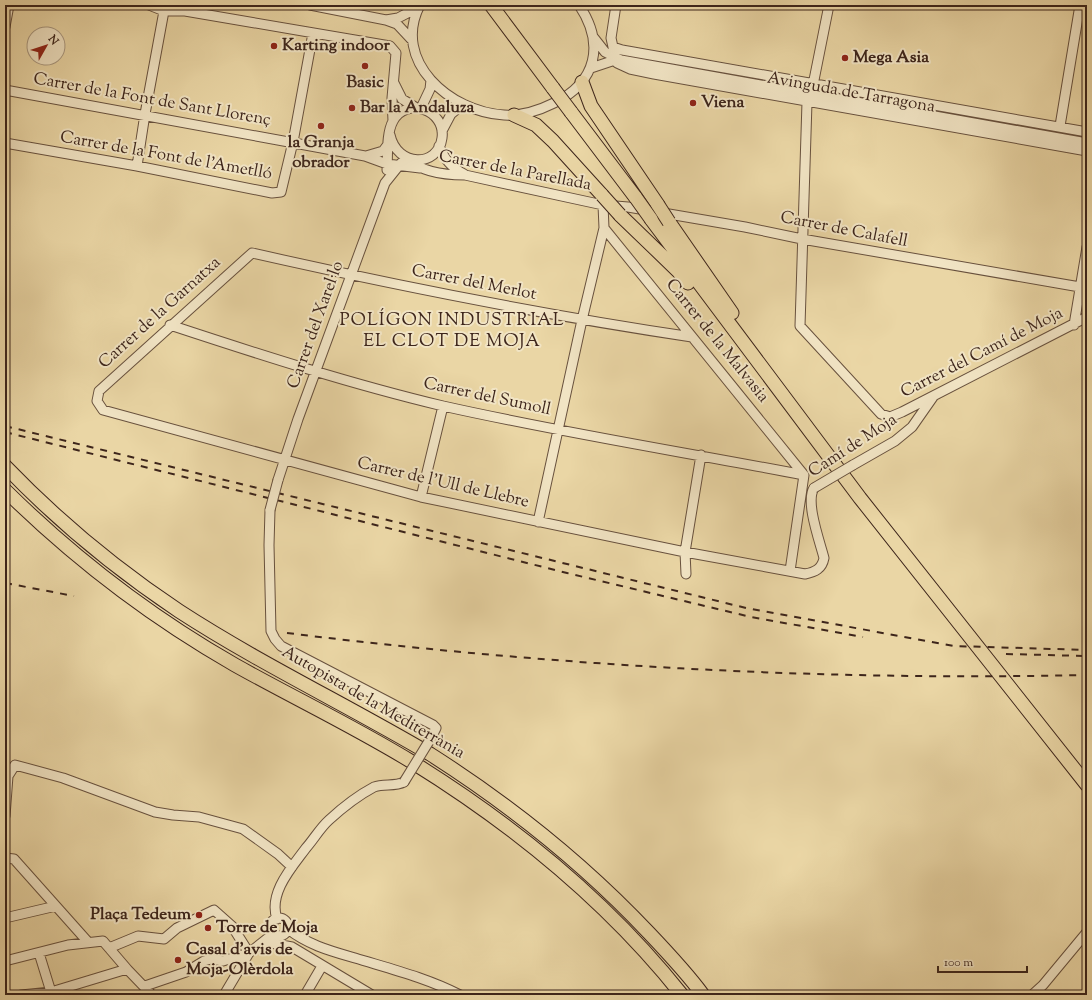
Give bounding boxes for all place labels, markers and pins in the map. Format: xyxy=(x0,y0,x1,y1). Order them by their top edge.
place label: Karting indoor xyxy=(282,34,390,58)
marker: Karting indoor xyxy=(269,41,279,51)
place label: Mega Asia xyxy=(853,46,929,70)
marker: Mega Asia xyxy=(840,53,850,63)
marker: Basic xyxy=(360,61,370,71)
place label: Basic xyxy=(346,71,384,95)
place label: Viena xyxy=(701,91,744,115)
place label: Bar la Andaluza xyxy=(360,96,474,120)
marker: Viena xyxy=(688,98,698,108)
marker: Bar la Andaluza xyxy=(347,103,357,113)
marker: la Granja obrador xyxy=(316,121,326,131)
place label: la Granja obrador xyxy=(288,131,354,175)
place label: Plaça Tedeum xyxy=(90,903,192,927)
marker: Plaça Tedeum xyxy=(194,910,204,920)
place label: Torre de Moja xyxy=(216,916,318,940)
marker: Torre de Moja xyxy=(203,923,213,933)
place label: Casal d'avis de Moja-Olèrdola xyxy=(186,938,293,982)
marker: Casal d'avis de Moja-Olèrdola xyxy=(173,955,183,965)

